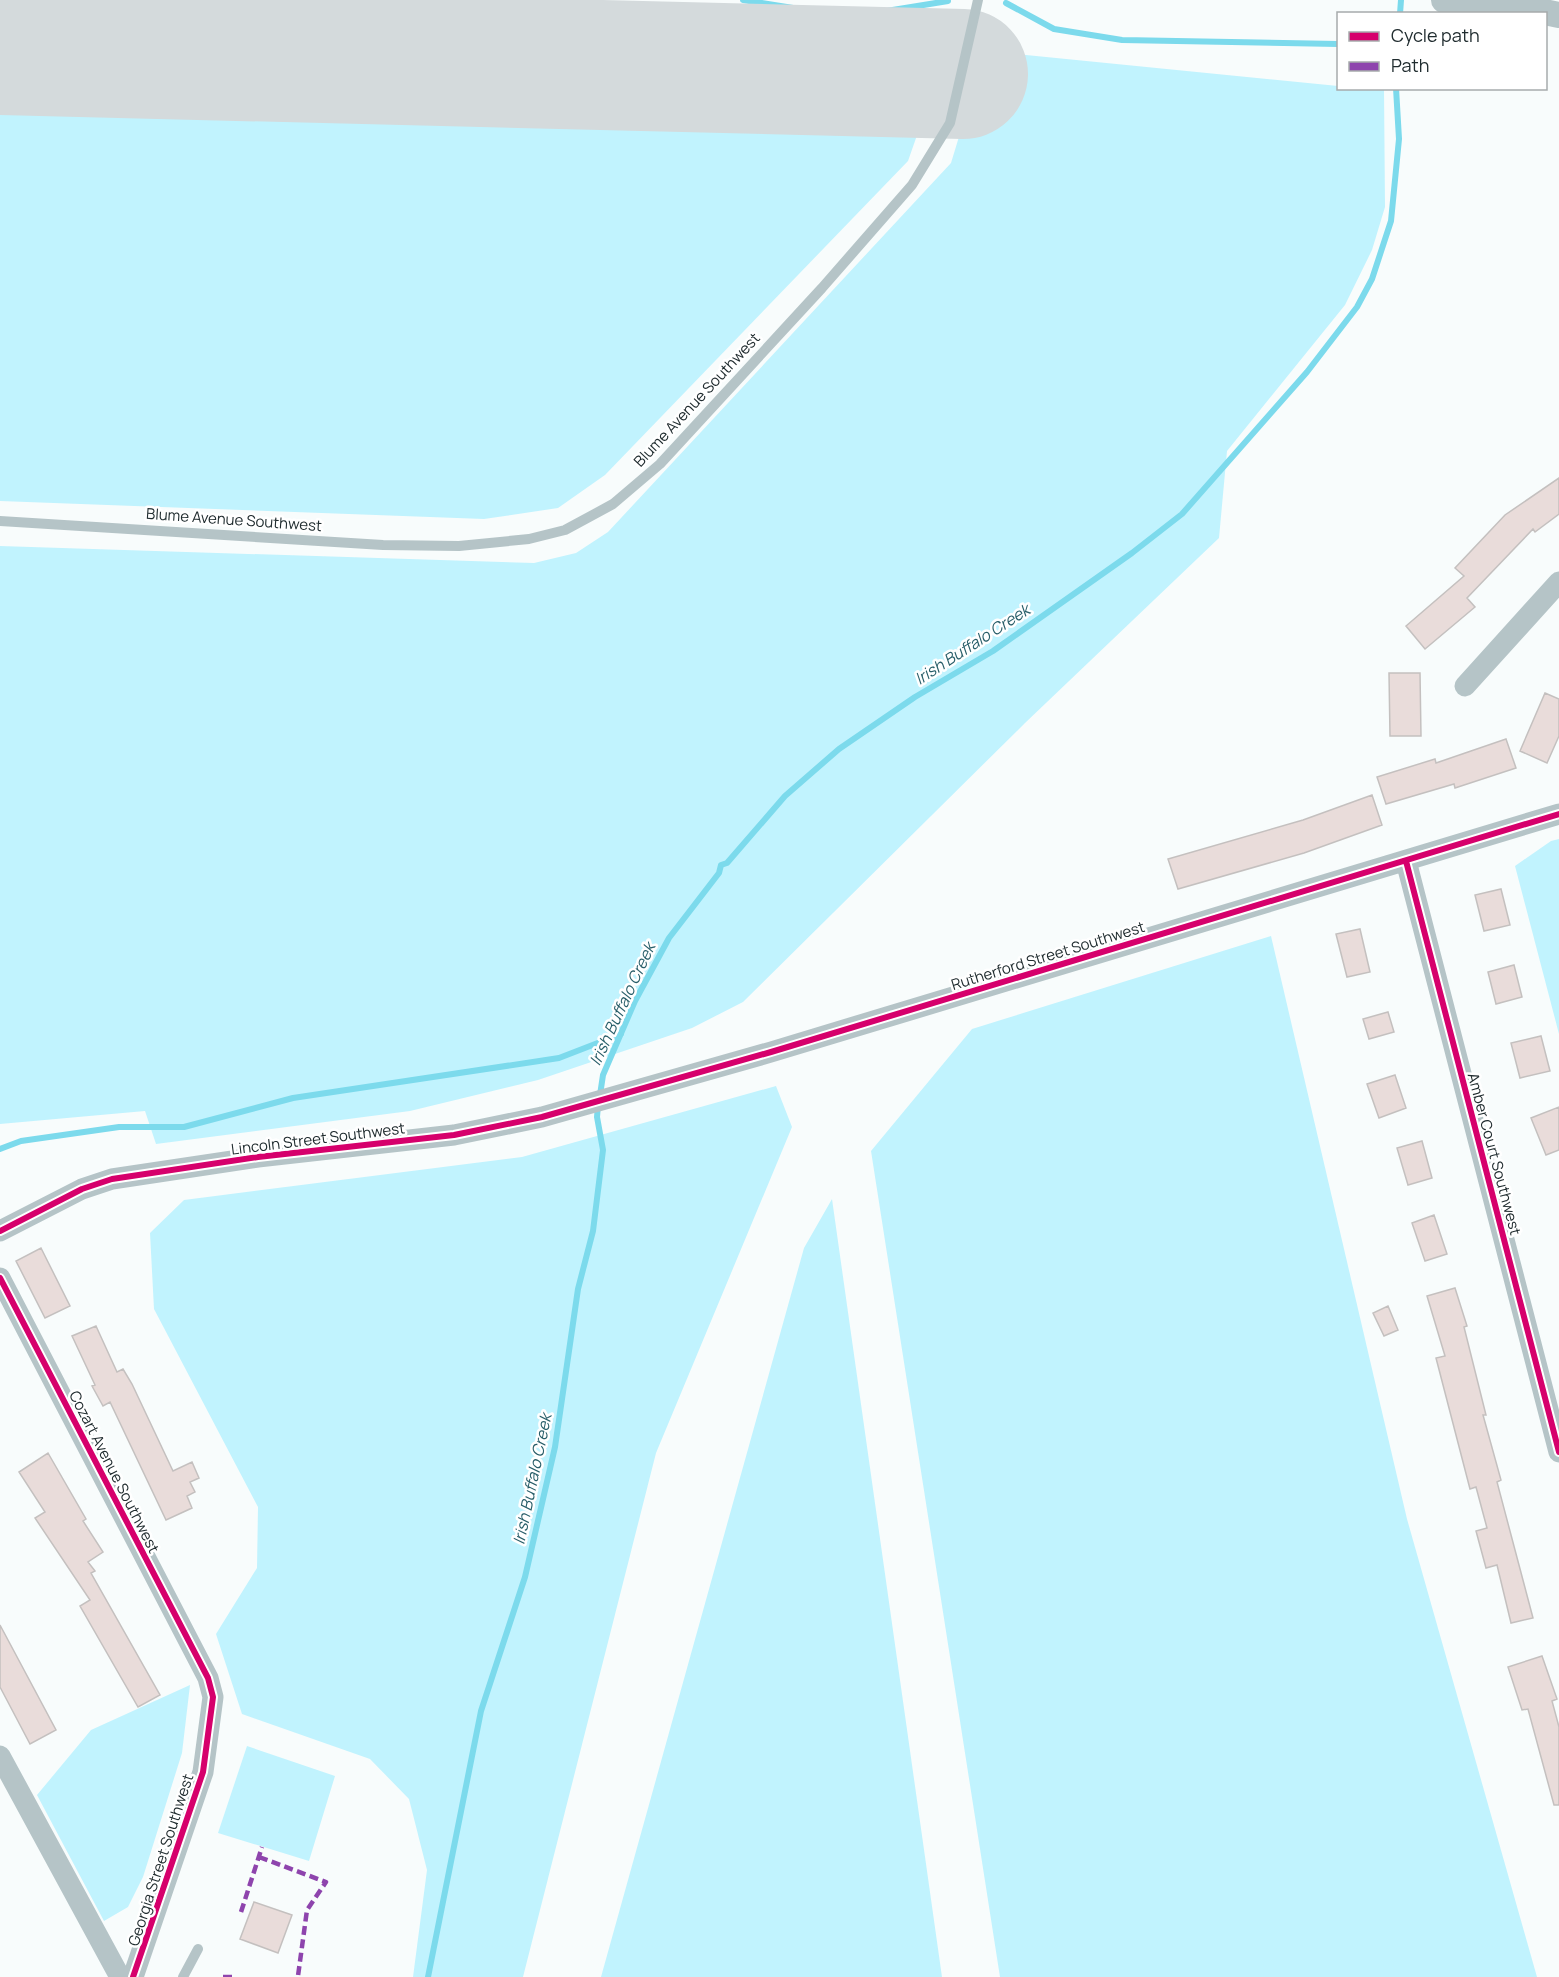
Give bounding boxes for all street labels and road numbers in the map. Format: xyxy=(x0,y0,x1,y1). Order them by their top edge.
street label: Blume Avenue Southwest xyxy=(629,328,764,471)
street label: Blume Avenue Southwest xyxy=(145,503,323,536)
street label: Rutherford Street Southwest xyxy=(949,916,1147,995)
street label: Amber Court Southwest xyxy=(1463,1070,1526,1237)
street label: Lincoln Street Southwest xyxy=(230,1117,406,1160)
street label: Cozart Avenue Southwest xyxy=(64,1387,165,1557)
street label: Georgia Street Southwest xyxy=(123,1771,198,1949)

